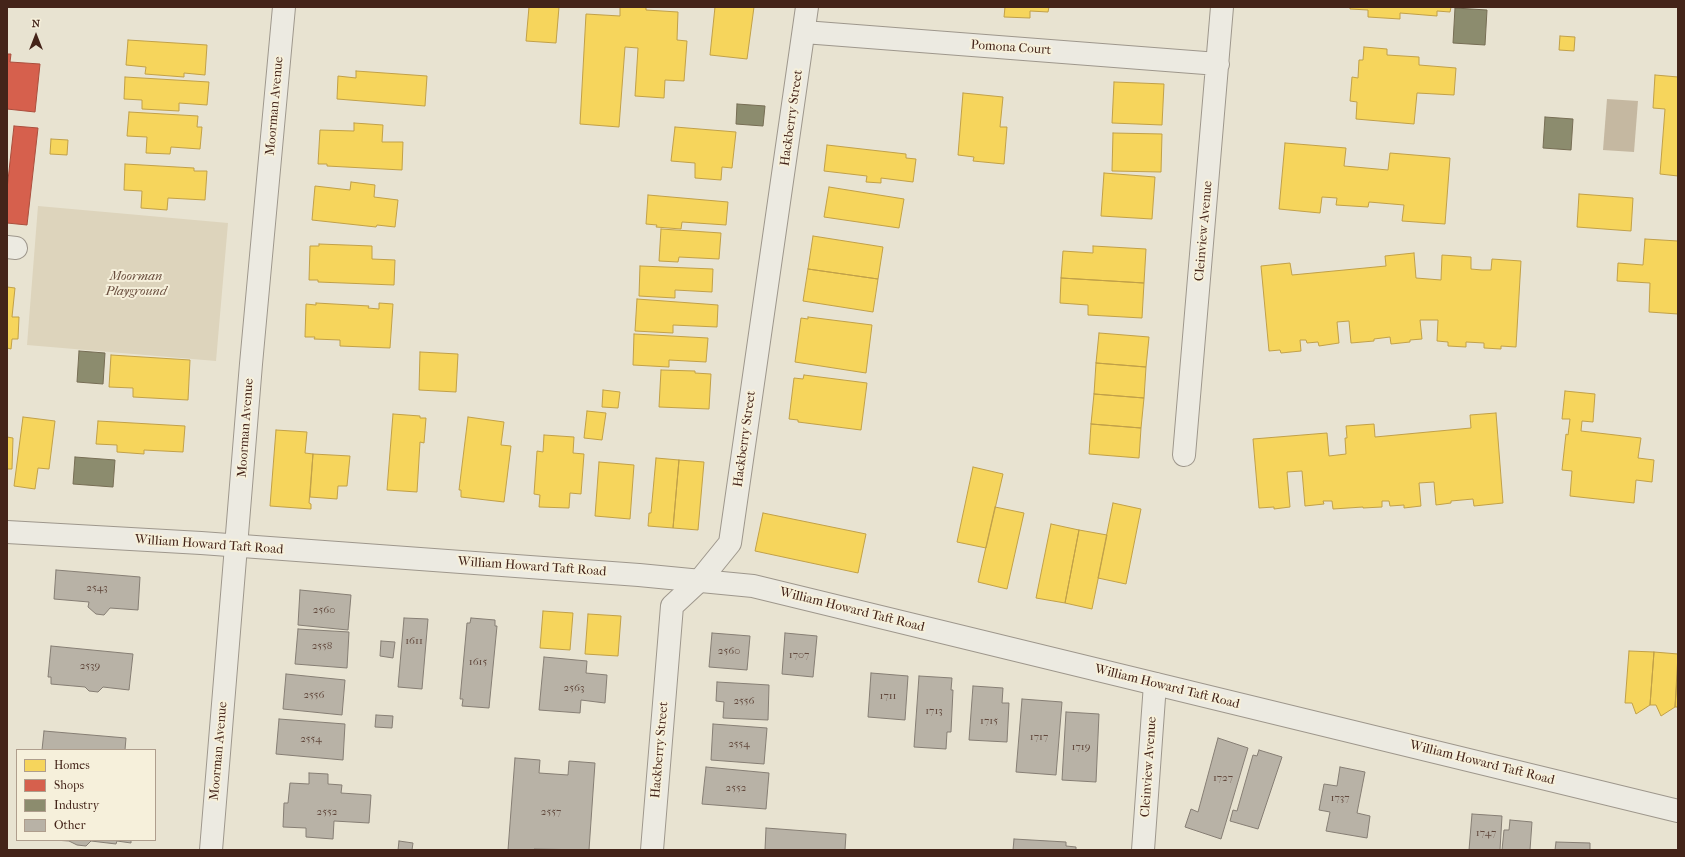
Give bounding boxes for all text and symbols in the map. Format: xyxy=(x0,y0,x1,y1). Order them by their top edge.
north arrow xyxy=(16,16,56,56)
text: N xyxy=(32,17,40,30)
street label: Pomona Court xyxy=(970,37,1052,59)
street label: Moorman Avenue xyxy=(263,56,287,156)
street label: Hackberry Street xyxy=(778,69,806,167)
street label: Cleinview Avenue xyxy=(1192,180,1216,282)
park label: Moorman Playground xyxy=(106,269,166,300)
street label: Moorman Avenue xyxy=(235,378,257,478)
street label: Hackberry Street xyxy=(731,390,759,488)
street label: William Howard Taft Road xyxy=(134,532,284,558)
street label: William Howard Taft Road xyxy=(457,554,607,580)
house number: 2543 xyxy=(86,581,108,595)
street label: William Howard Taft Road xyxy=(778,584,926,636)
house number: 2560 xyxy=(313,603,335,617)
house number: 1611 xyxy=(405,634,423,648)
house number: 2558 xyxy=(312,639,332,653)
house number: 2560 xyxy=(718,644,740,658)
house number: 1707 xyxy=(789,648,809,662)
house number: 1615 xyxy=(469,655,487,669)
house number: 2539 xyxy=(80,659,100,673)
street label: William Howard Taft Road xyxy=(1093,661,1241,713)
house number: 2563 xyxy=(564,681,584,695)
house number: 2556 xyxy=(303,688,325,702)
house number: 1711 xyxy=(879,689,897,703)
house number: 2556 xyxy=(733,694,755,708)
street label: Moorman Avenue xyxy=(207,701,231,801)
street label: Hackberry Street xyxy=(648,701,672,799)
house number: 1713 xyxy=(925,704,943,718)
house number: 1715 xyxy=(980,714,998,728)
street label: Cleinview Avenue xyxy=(1138,716,1160,818)
house number: 1717 xyxy=(1030,730,1048,744)
house number: 2554 xyxy=(300,732,322,746)
house number: 2554 xyxy=(728,737,750,751)
street label: William Howard Taft Road xyxy=(1408,737,1556,789)
house number: 1719 xyxy=(1072,740,1090,754)
legend xyxy=(16,749,156,841)
text: Homes xyxy=(54,758,90,772)
house number: 1727 xyxy=(1213,771,1233,785)
text: Shops xyxy=(54,778,84,792)
house number: 2552 xyxy=(726,781,746,795)
house number: 1737 xyxy=(1330,791,1350,805)
text: Industry xyxy=(54,798,99,812)
house number: 2552 xyxy=(317,805,337,819)
house number: 2557 xyxy=(541,805,561,819)
text: Other xyxy=(54,818,86,832)
house number: 1747 xyxy=(1476,826,1496,840)

